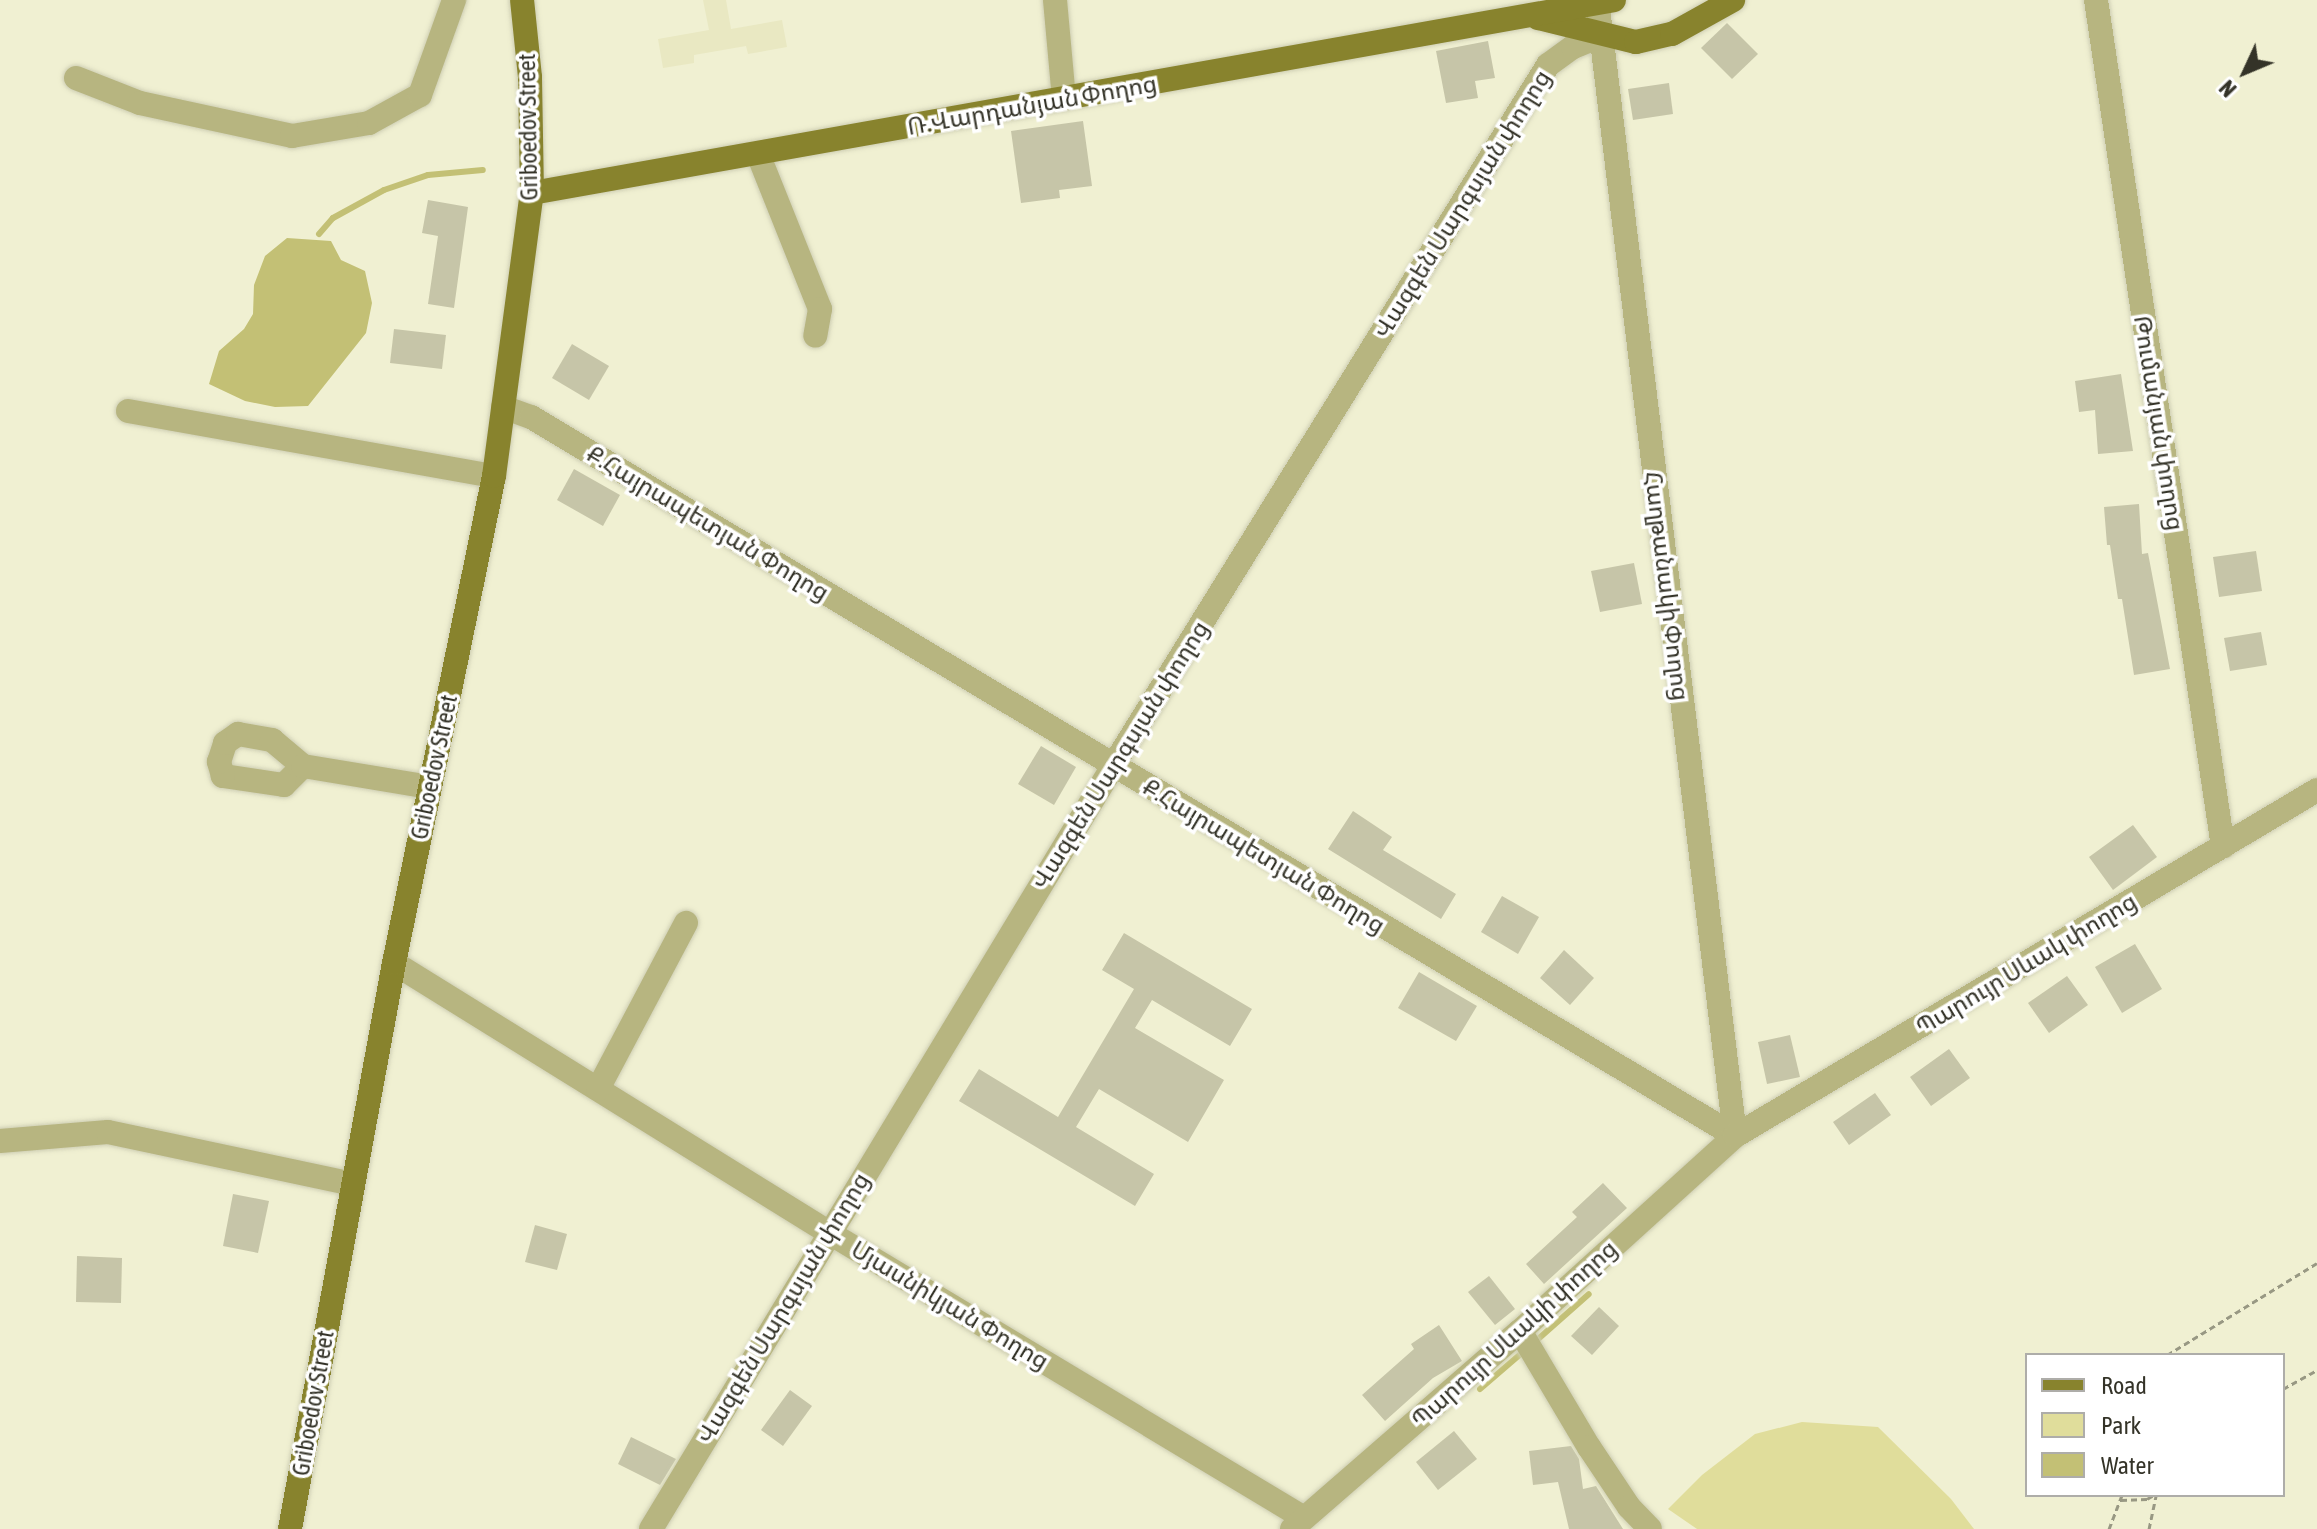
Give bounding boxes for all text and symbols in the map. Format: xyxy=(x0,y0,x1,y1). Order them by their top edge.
north arrow xyxy=(2205,32,2285,112)
street label: Griboedov Street xyxy=(512,53,544,201)
street label: Վազգեն Սարգսյան փողոց xyxy=(1367,64,1557,344)
street label: Ռ.Վարդանյան Փողոց xyxy=(905,69,1159,141)
text: N xyxy=(2214,75,2242,102)
street label: Թումանյան փողոց xyxy=(2128,313,2190,533)
street label: Ք.Հայրապետյան Փողոց xyxy=(582,439,834,607)
street label: Հաղթանակի Փողոց xyxy=(1639,470,1695,702)
street label: Վազգեն Սարգսյան փողոց xyxy=(1025,615,1215,895)
street label: Griboedov Street xyxy=(405,692,463,842)
street label: Ք.Հայրապետյան Փողոց xyxy=(1138,772,1390,940)
street label: Պարույր Սևակ փողոց xyxy=(1910,887,2142,1041)
street label: Վազգեն Սարգսյան փողոց xyxy=(691,1167,875,1449)
street label: Պարույր Սևակի փողոց xyxy=(1405,1234,1623,1434)
street label: Մյասնիկյան Փողոց xyxy=(846,1235,1054,1375)
street label: Griboedov Street xyxy=(286,1328,340,1478)
legend xyxy=(2025,1353,2285,1497)
text: Road xyxy=(2101,1372,2147,1399)
text: Park xyxy=(2101,1412,2141,1439)
text: Water xyxy=(2101,1452,2154,1479)

